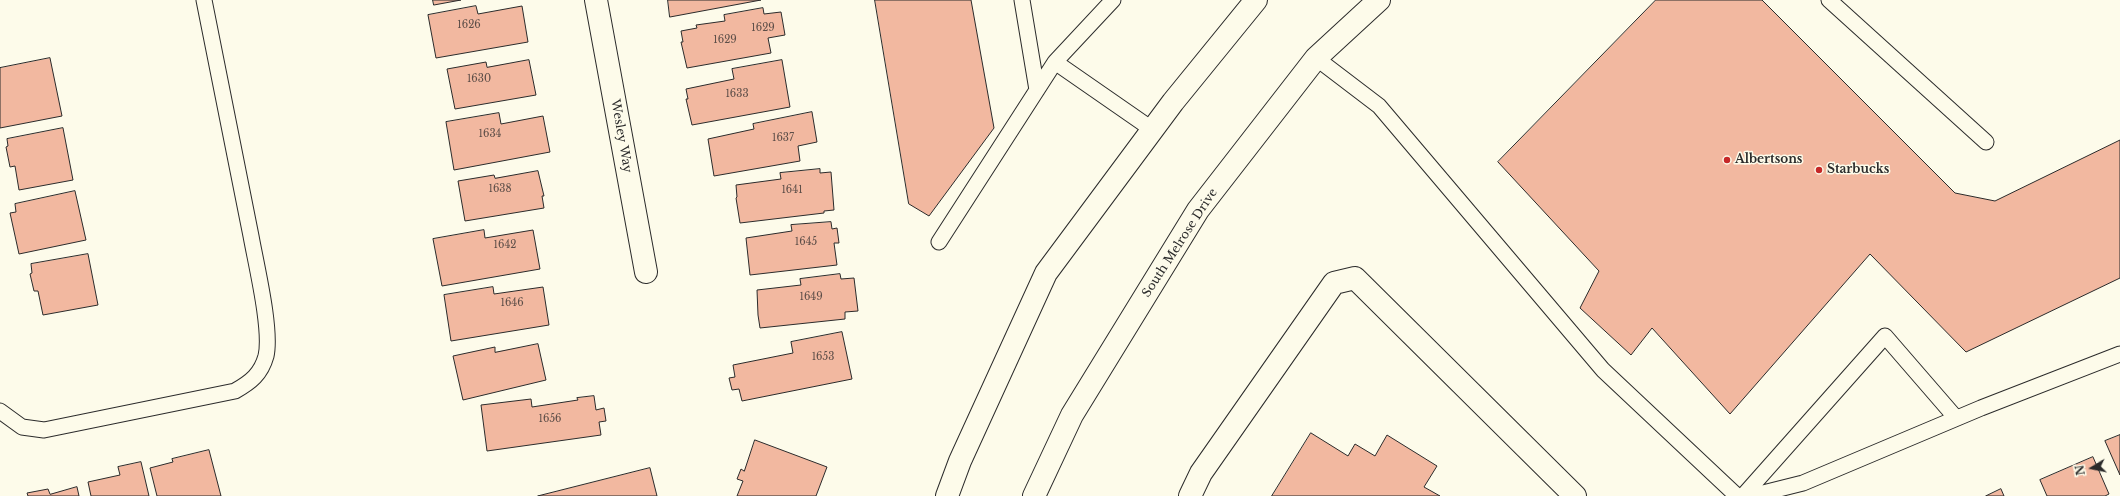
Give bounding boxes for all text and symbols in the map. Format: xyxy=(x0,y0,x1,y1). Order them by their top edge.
house number: 1626 xyxy=(457,19,481,31)
house number: 1629 xyxy=(751,22,775,34)
house number: 1629 xyxy=(713,34,737,46)
house number: 1630 xyxy=(467,73,491,85)
house number: 1633 xyxy=(725,88,749,100)
street label: Wesley Way xyxy=(607,98,635,174)
house number: 1634 xyxy=(479,128,501,140)
house number: 1637 xyxy=(772,132,794,144)
place label: Albertsons xyxy=(1735,153,1802,167)
marker: Albertsons xyxy=(1722,155,1732,165)
place label: Starbucks xyxy=(1827,163,1889,177)
marker: Starbucks xyxy=(1814,165,1824,175)
house number: 1638 xyxy=(488,183,512,195)
house number: 1641 xyxy=(781,184,803,196)
street label: South Melrose Drive xyxy=(1139,186,1221,300)
house number: 1645 xyxy=(795,236,817,248)
house number: 1642 xyxy=(494,239,516,251)
house number: 1649 xyxy=(799,291,823,303)
house number: 1646 xyxy=(500,297,524,309)
house number: 1653 xyxy=(812,351,834,363)
house number: 1656 xyxy=(539,413,561,425)
north arrow xyxy=(2072,448,2112,488)
text: N xyxy=(2072,464,2088,476)

